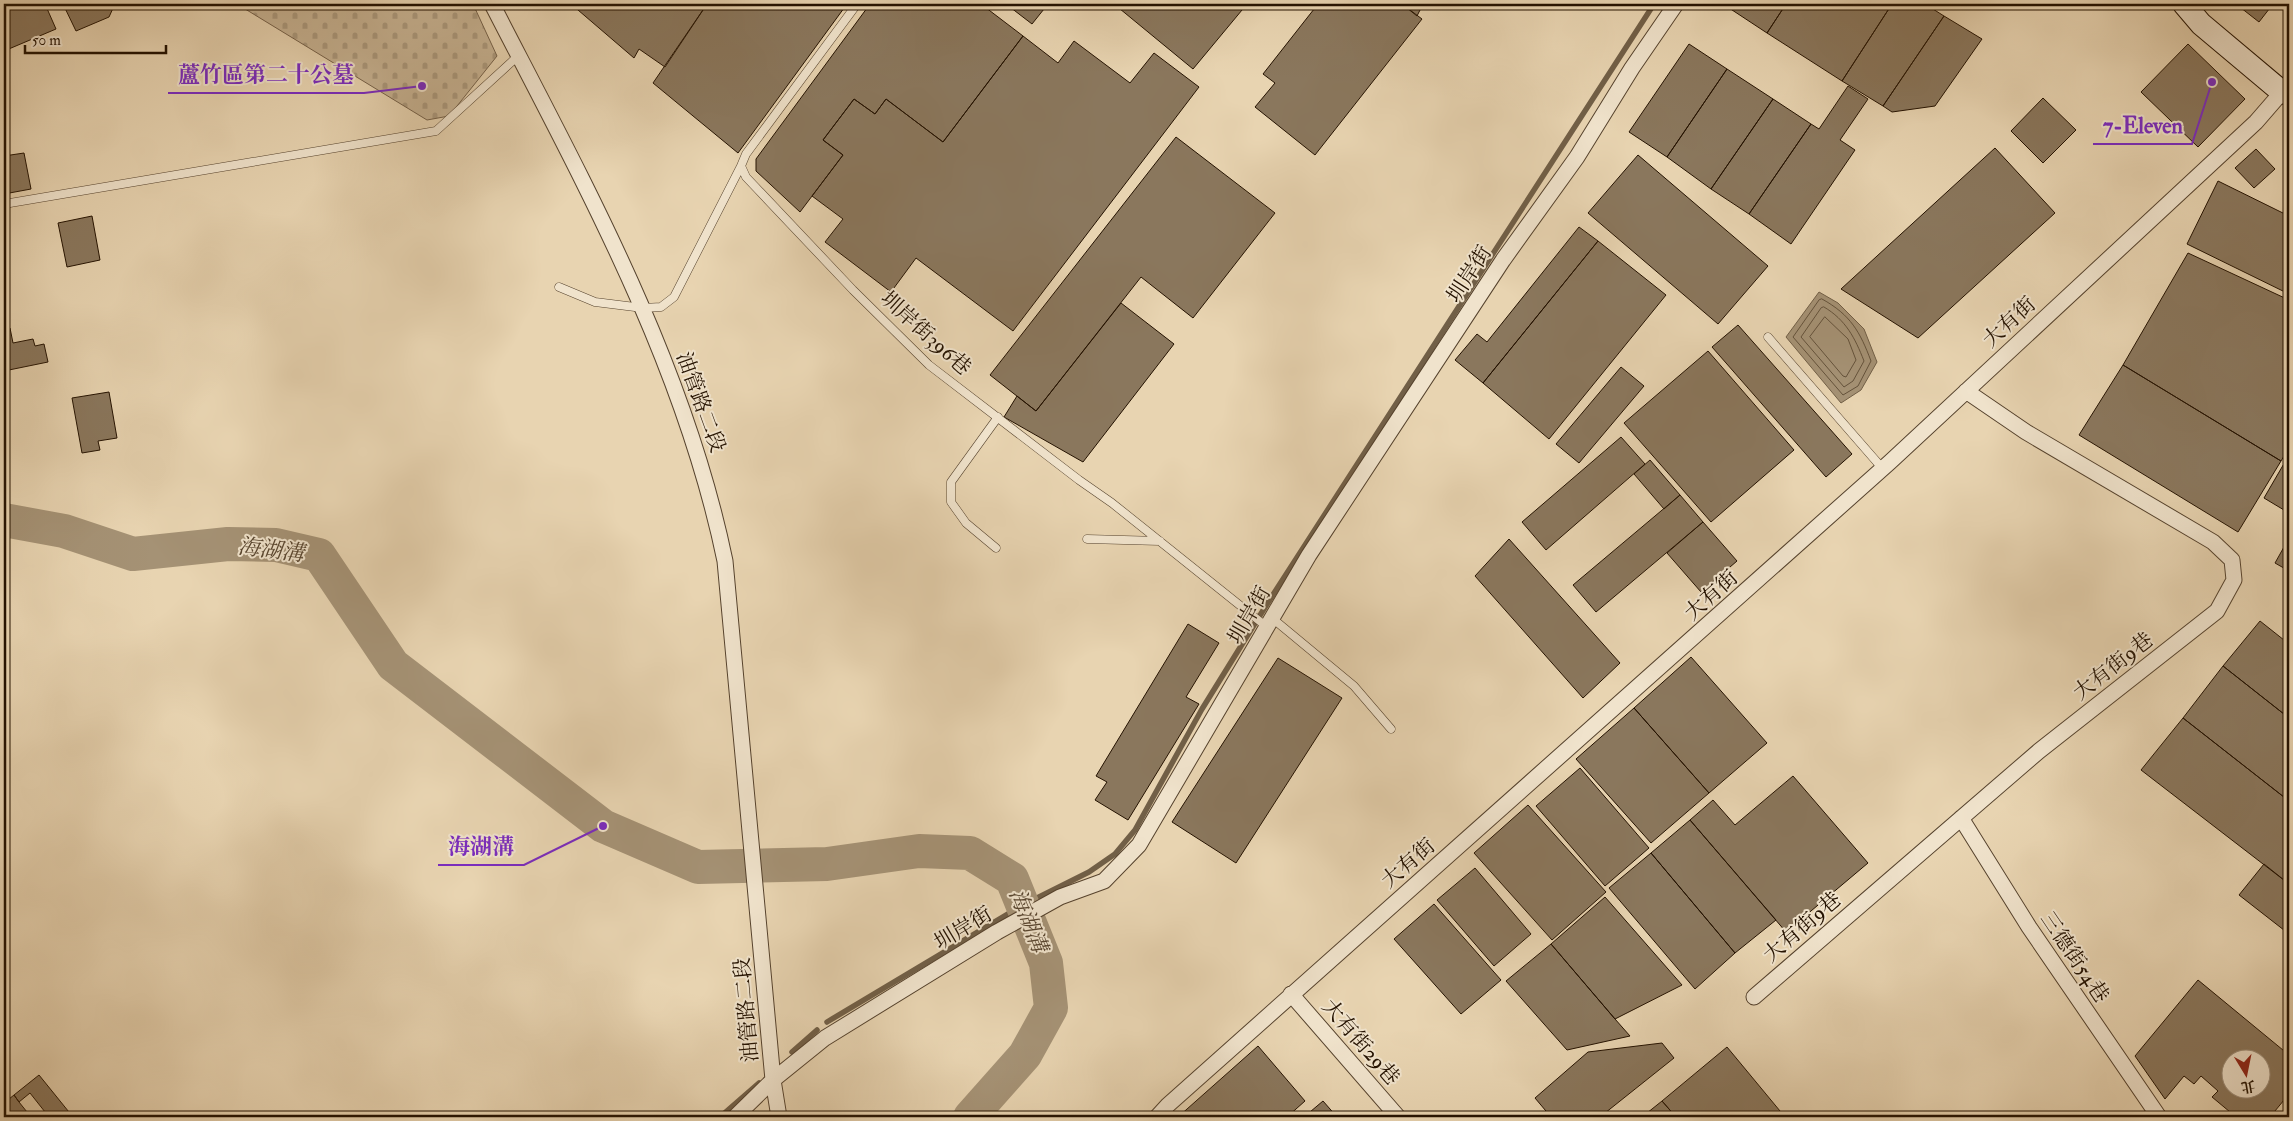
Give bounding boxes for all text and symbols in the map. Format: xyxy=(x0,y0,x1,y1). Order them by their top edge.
scale bar xyxy=(25,22,166,54)
text: 50 m xyxy=(32,31,61,50)
callout: 蘆竹區第二十公墓 xyxy=(168,56,364,93)
text: 蘆竹區第二十公墓 xyxy=(178,61,354,89)
callout: 7-Eleven xyxy=(2093,107,2192,144)
text: 7-Eleven xyxy=(2103,112,2184,140)
street label: 圳岸街 xyxy=(1441,241,1498,308)
street label: 圳岸街396巷 xyxy=(874,285,977,381)
street label: 大有街 xyxy=(1977,291,2042,354)
street label: 油管路二段 xyxy=(670,348,731,456)
water label: 海湖溝 xyxy=(236,532,308,568)
street label: 大有街 xyxy=(1679,564,1744,626)
street label: 圳岸街 xyxy=(1222,581,1277,649)
street label: 大有街9巷 xyxy=(2068,627,2159,706)
callout: 海湖溝 xyxy=(438,828,524,865)
text: 海湖溝 xyxy=(448,833,514,861)
street label: 大有街 xyxy=(1376,833,1441,894)
water label: 海湖溝 xyxy=(1003,885,1055,959)
street label: 大有街9巷 xyxy=(1758,886,1847,969)
street label: 圳岸街 xyxy=(929,901,997,956)
street label: 三德街54巷 xyxy=(2034,907,2115,1008)
street label: 油管路二段 xyxy=(728,956,765,1063)
street label: 大有街29巷 xyxy=(1316,994,1405,1091)
north arrow xyxy=(2220,1048,2270,1098)
text: 北 xyxy=(2240,1077,2257,1096)

